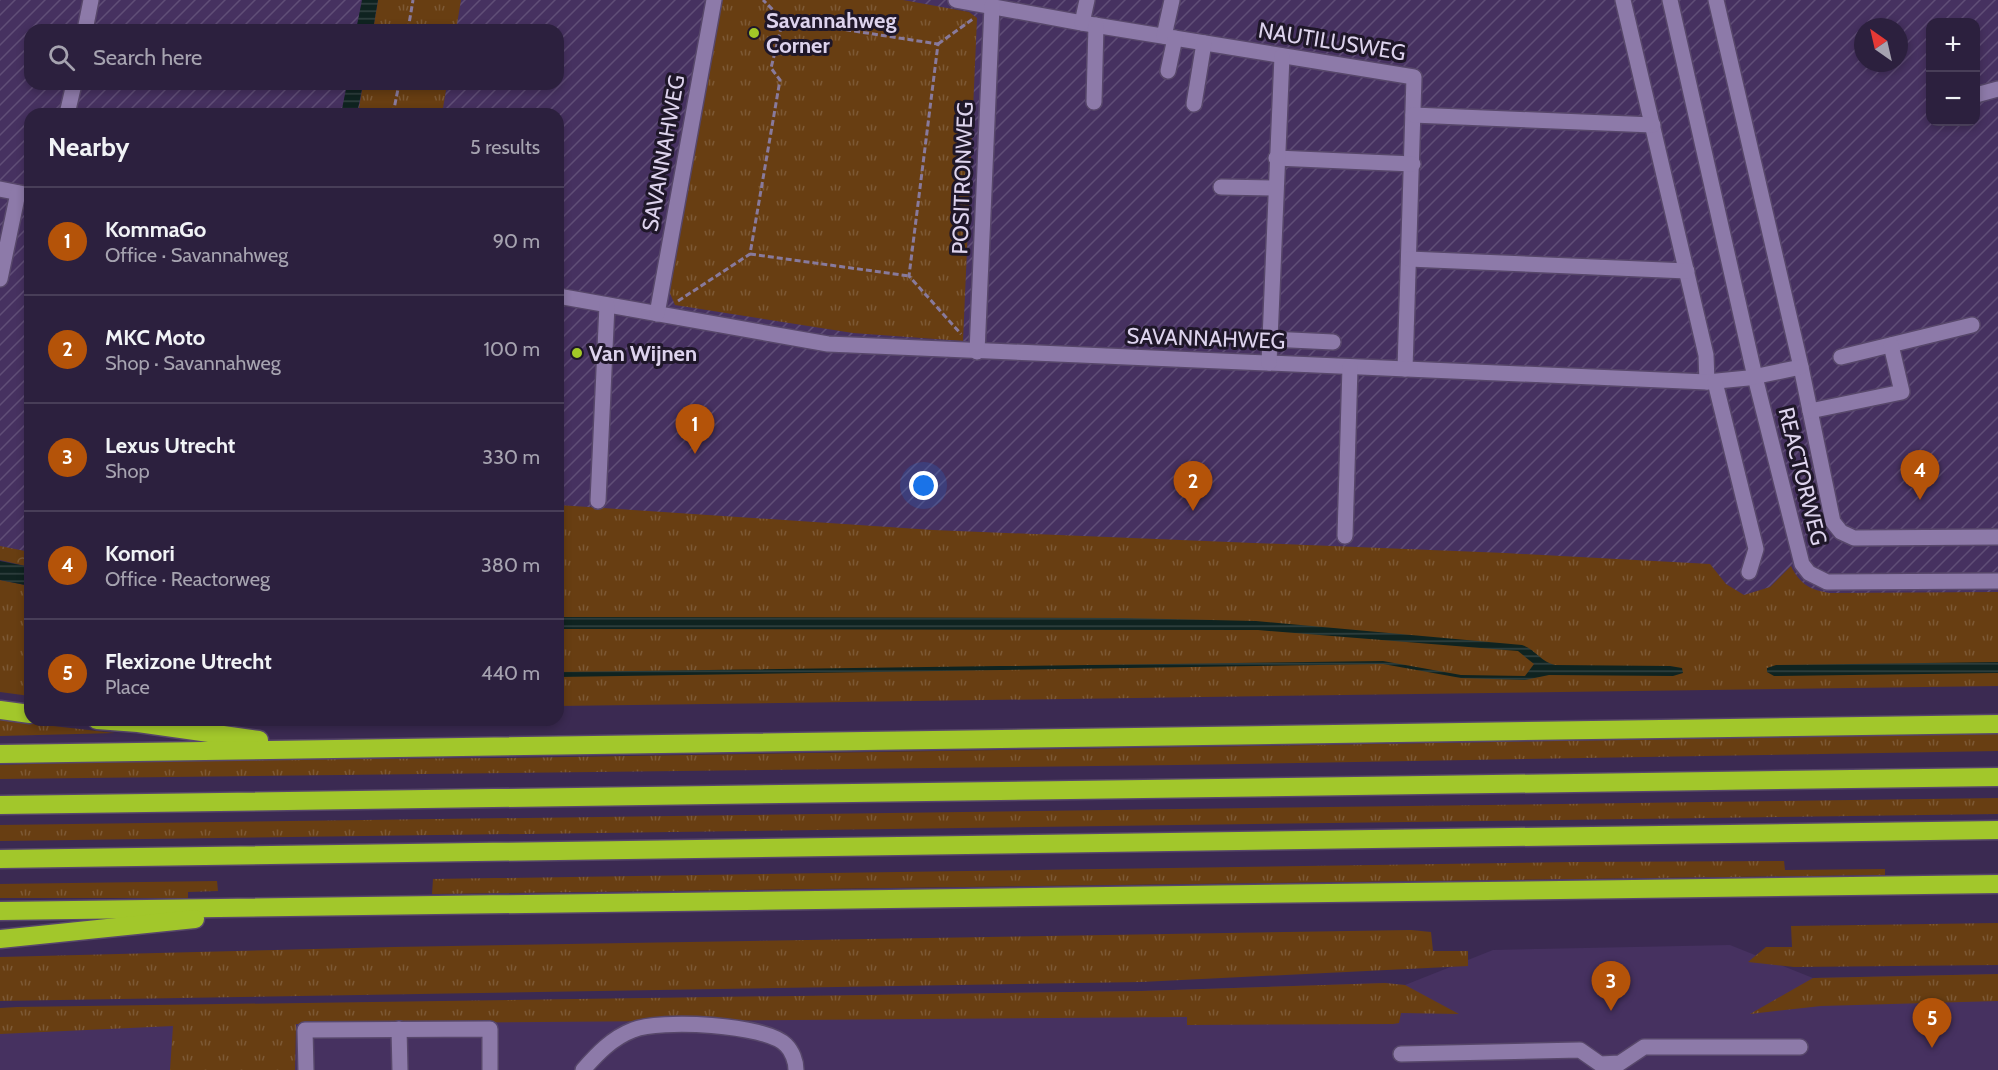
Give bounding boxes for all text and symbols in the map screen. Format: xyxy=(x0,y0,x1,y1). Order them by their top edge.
place label: Savannahweg Corner xyxy=(766,7,896,59)
street label: NAUTILUSWEG xyxy=(1256,17,1408,66)
north arrow xyxy=(1854,18,1908,72)
map controls xyxy=(1926,18,1980,126)
button: + xyxy=(1926,18,1980,72)
search box xyxy=(24,24,564,90)
marker: Savannahweg Corner xyxy=(747,26,761,40)
icon: search xyxy=(45,41,78,74)
text: Search here xyxy=(93,44,202,71)
button: − xyxy=(1926,72,1980,126)
street label: SAVANNAHWEG xyxy=(636,73,691,234)
street label: POSITRONWEG xyxy=(946,101,979,255)
text: Nearby xyxy=(48,131,129,163)
text: 5 results xyxy=(470,135,540,159)
text: KommaGo xyxy=(105,216,206,243)
text: 1 xyxy=(64,229,71,253)
text: 90 m xyxy=(493,229,540,253)
text: Office · Savannahweg xyxy=(105,243,288,267)
street label: SAVANNAHWEG xyxy=(1126,322,1286,355)
text: MKC Moto xyxy=(105,324,205,351)
text: 2 xyxy=(62,337,73,361)
text: 100 m xyxy=(484,337,540,361)
place label: Van Wijnen xyxy=(589,340,697,367)
marker: Van Wijnen xyxy=(570,346,584,360)
text: Shop · Savannahweg xyxy=(105,351,281,375)
pin: 1 xyxy=(676,404,714,454)
street label: REACTORWEG xyxy=(1772,404,1833,548)
text: Lexus Utrecht xyxy=(105,432,235,459)
text: 3 xyxy=(62,445,73,469)
text: 330 m xyxy=(482,445,540,469)
pin: 4 xyxy=(1900,450,1940,500)
text: Shop xyxy=(105,459,150,483)
pin: 2 xyxy=(1174,462,1212,511)
your location xyxy=(909,471,938,500)
text: Komori xyxy=(105,540,175,567)
text: 4 xyxy=(61,553,74,577)
text: 380 m xyxy=(481,553,540,577)
text: Office · Reactorweg xyxy=(105,567,270,591)
text: Flexizone Utrecht xyxy=(105,648,272,675)
text: 5 xyxy=(62,661,73,685)
text: 440 m xyxy=(481,661,540,685)
text: Place xyxy=(105,675,150,699)
pin: 3 xyxy=(1592,962,1630,1011)
pin: 5 xyxy=(1912,998,1952,1048)

